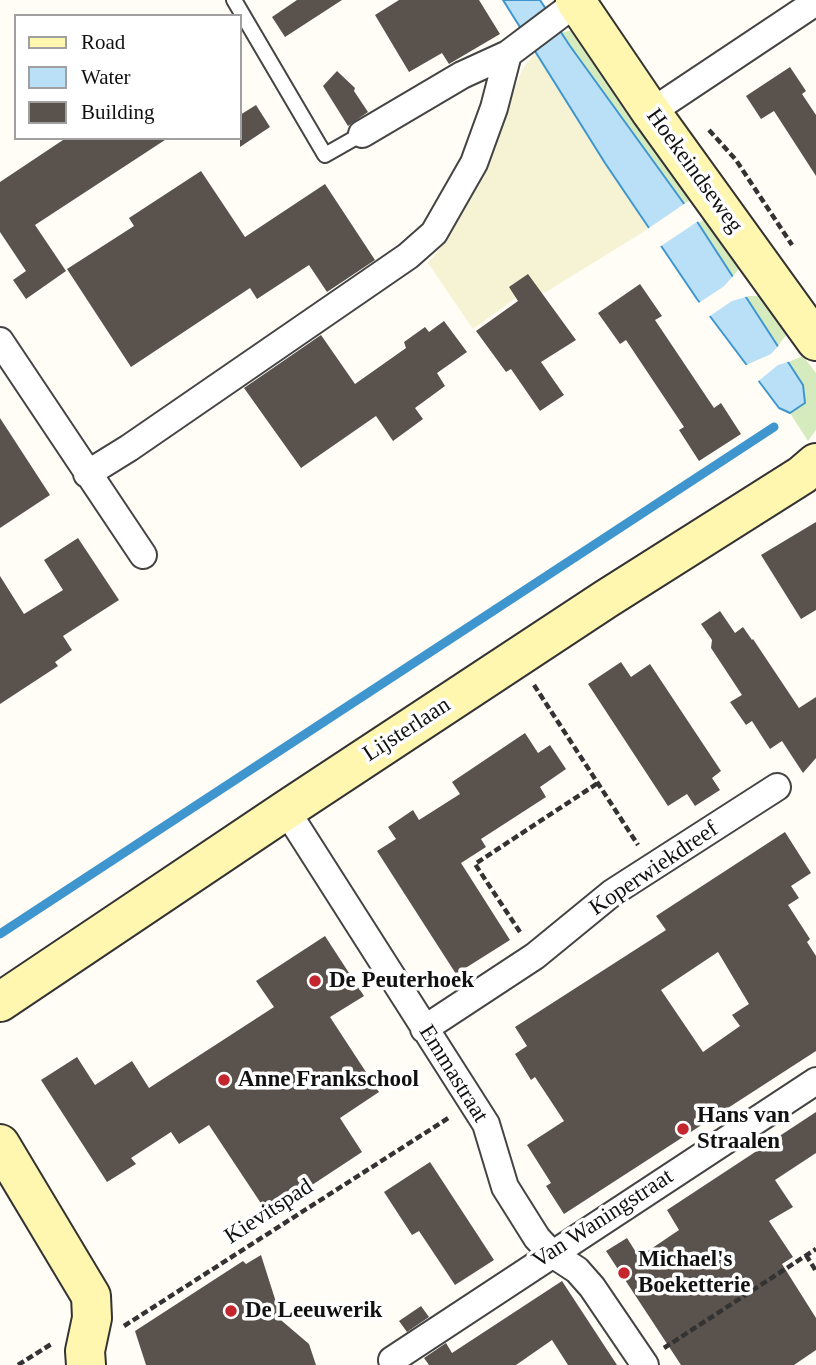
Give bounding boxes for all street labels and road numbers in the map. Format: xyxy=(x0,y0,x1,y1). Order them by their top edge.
street label: Hoekeindseweg xyxy=(640,103,748,239)
street label: Lijsterlaan xyxy=(358,692,456,768)
street label: Koperwiekdreef xyxy=(584,816,724,922)
street label: Emmastraat xyxy=(412,1020,494,1128)
street label: Van Waningstraat xyxy=(527,1163,679,1275)
street label: Kievitspad xyxy=(220,1173,318,1251)

